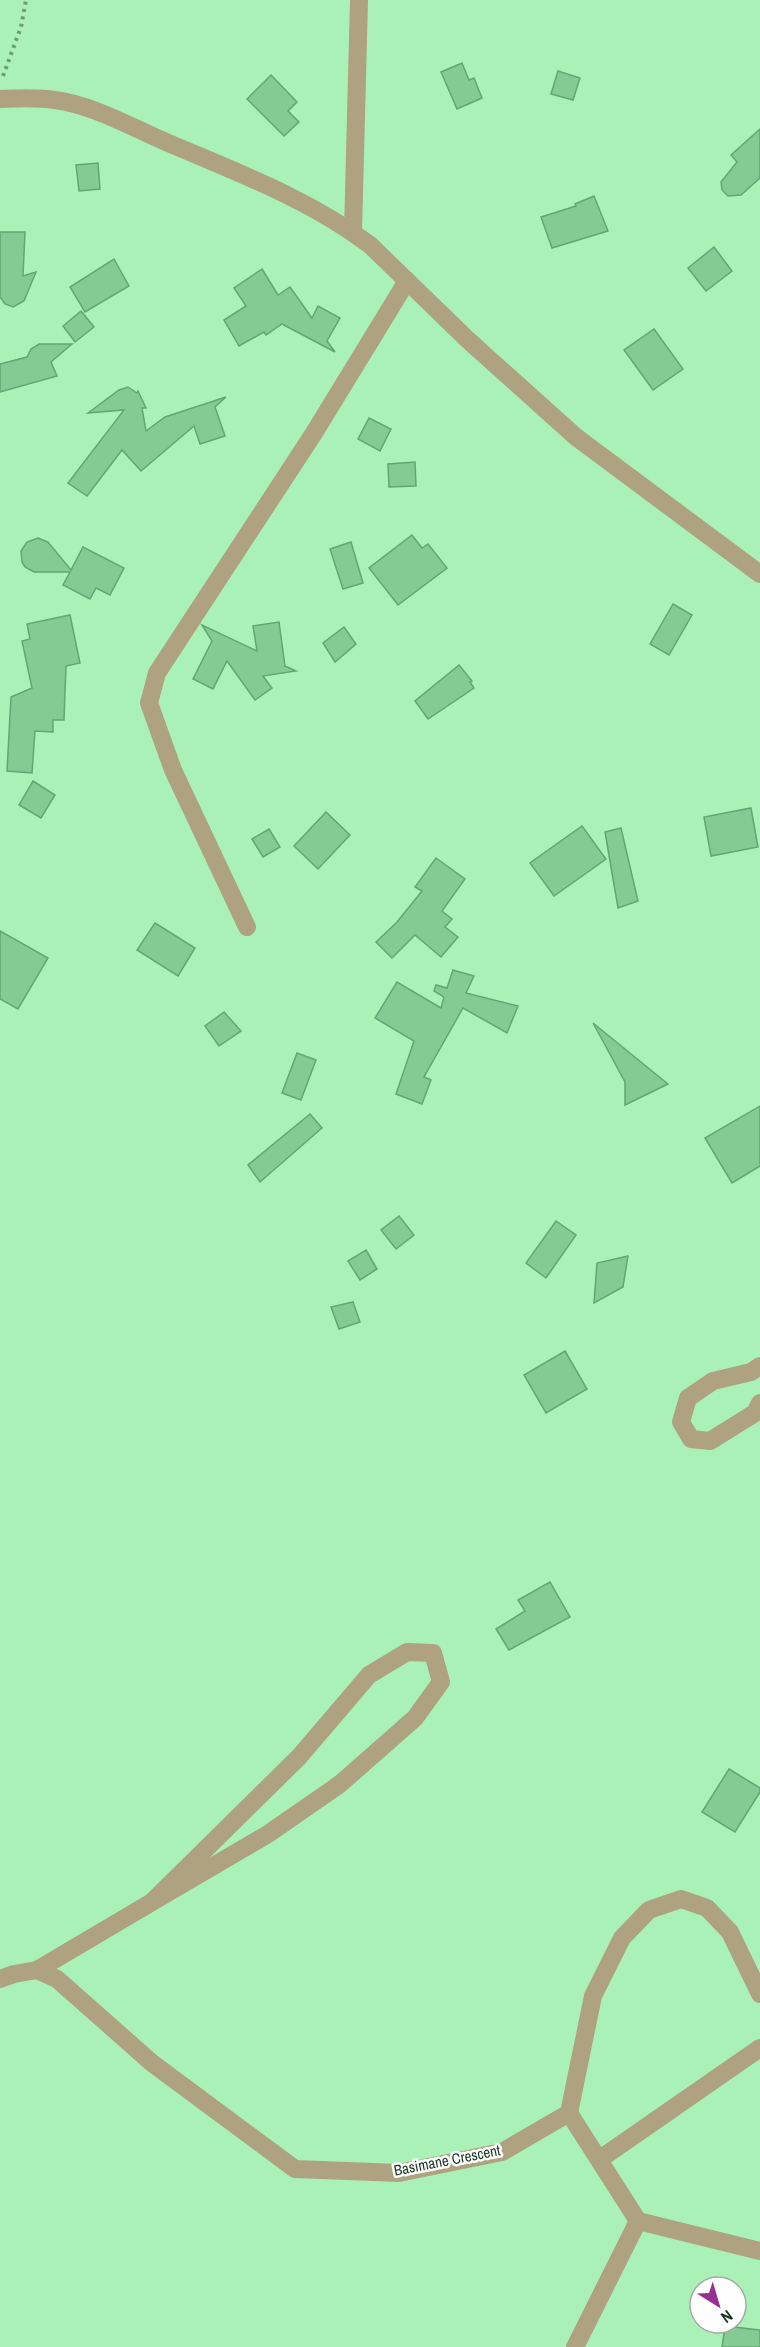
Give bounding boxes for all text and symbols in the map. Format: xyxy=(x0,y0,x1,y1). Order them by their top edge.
street label: Basimane Crescent xyxy=(392,2139,503,2181)
north arrow xyxy=(688,2275,748,2335)
text: N xyxy=(717,2305,737,2329)

